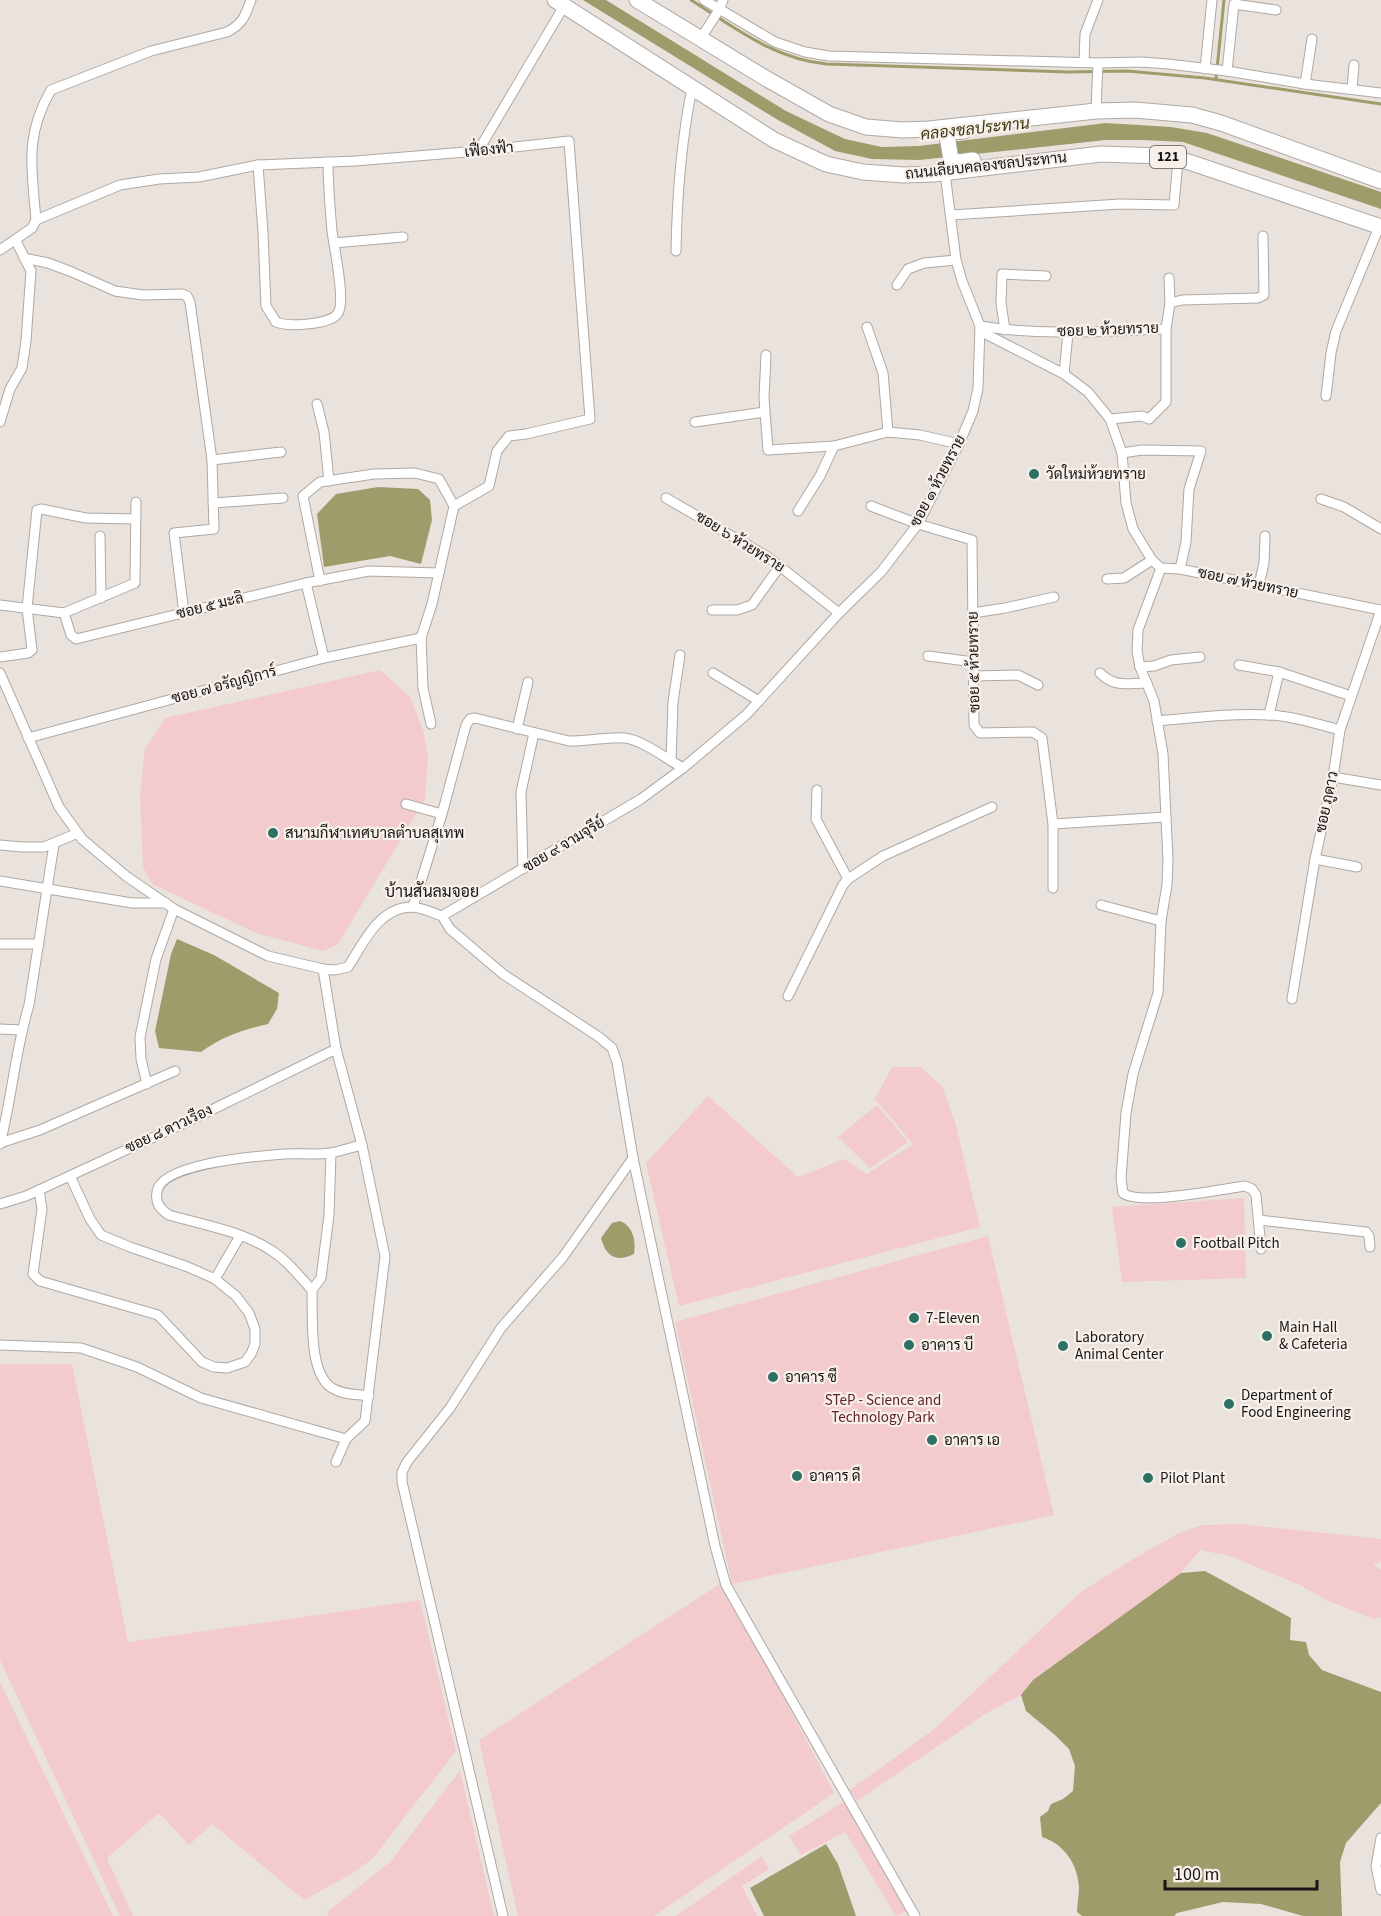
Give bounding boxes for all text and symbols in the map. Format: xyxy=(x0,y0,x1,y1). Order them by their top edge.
water label: คลองชลประทาน xyxy=(919,112,1031,146)
street label: เฟื่องฟ้า xyxy=(463,132,515,163)
road number: 121 xyxy=(1150,146,1186,168)
street label: ถนนเลียบคลองชลประทาน xyxy=(904,147,1068,185)
street label: ซอย ๒ ห้วยทราย xyxy=(1057,318,1159,342)
street label: ซอย ๑ ห้วยทราย xyxy=(905,431,971,531)
place label: วัดใหม่ห้วยทราย xyxy=(1046,464,1146,485)
marker: วัดใหม่ห้วยทราย xyxy=(1027,467,1041,481)
street label: ซอย ๖ ห้วยทราย xyxy=(691,506,789,578)
street label: ซอย ๗ ห้วยทราย xyxy=(1196,562,1300,604)
street label: ซอย ๕ มะลิ xyxy=(174,587,246,625)
street label: ซอย ๕ ห้วยทราย xyxy=(963,611,985,713)
street label: ซอย ๗ อรัญญิการ์ xyxy=(169,661,279,709)
street label: ซอย ภูดาว xyxy=(1310,769,1344,835)
street label: ซอย ๙ จามจุรีย์ xyxy=(519,812,609,878)
place label: สนามกีฬาเทศบาลตำบลสุเทพ xyxy=(285,823,464,844)
marker: สนามกีฬาเทศบาลตำบลสุเทพ xyxy=(266,826,280,840)
district label: บ้านสันลมจอย xyxy=(385,881,479,903)
street label: ซอย ๘ ดาวเรือง xyxy=(122,1100,216,1158)
place label: Football Pitch xyxy=(1193,1233,1280,1254)
marker: Football Pitch xyxy=(1174,1236,1188,1250)
place label: 7-Eleven xyxy=(926,1308,980,1329)
marker: 7-Eleven xyxy=(907,1311,921,1325)
place label: Main Hall & Cafeteria xyxy=(1279,1317,1348,1355)
place label: Laboratory Animal Center xyxy=(1075,1327,1164,1365)
marker: Main Hall & Cafeteria xyxy=(1260,1329,1274,1343)
place label: อาคาร บี xyxy=(921,1335,973,1356)
marker: อาคาร บี xyxy=(902,1338,916,1352)
marker: Laboratory Animal Center xyxy=(1056,1339,1070,1353)
place label: อาคาร ซี xyxy=(785,1367,837,1388)
marker: อาคาร ซี xyxy=(766,1370,780,1384)
place label: Department of Food Engineering xyxy=(1241,1385,1351,1423)
park label: STeP - Science and Technology Park xyxy=(825,1390,941,1428)
marker: Department of Food Engineering xyxy=(1222,1397,1236,1411)
place label: อาคาร เอ xyxy=(944,1430,1000,1451)
marker: อาคาร เอ xyxy=(925,1433,939,1447)
place label: อาคาร ดี xyxy=(809,1466,861,1487)
place label: Pilot Plant xyxy=(1160,1468,1225,1489)
marker: อาคาร ดี xyxy=(790,1469,804,1483)
marker: Pilot Plant xyxy=(1141,1471,1155,1485)
scale bar xyxy=(1165,1853,1316,1891)
text: 100 m xyxy=(1174,1862,1219,1887)

